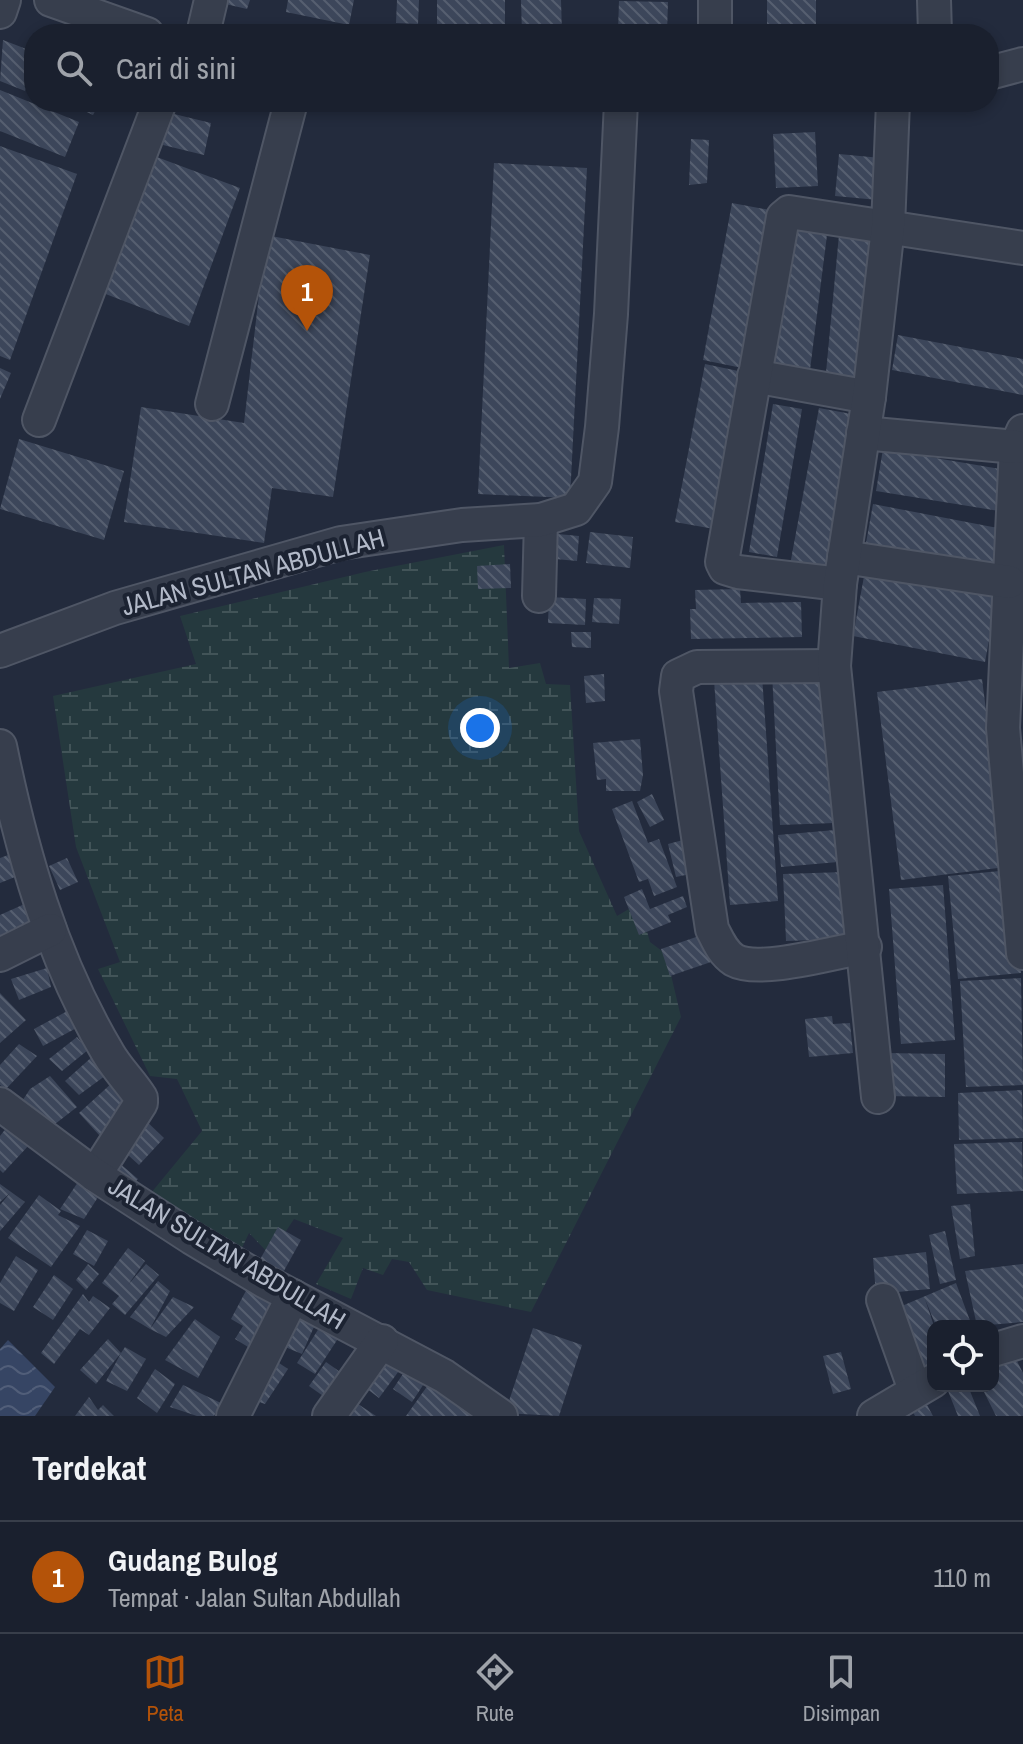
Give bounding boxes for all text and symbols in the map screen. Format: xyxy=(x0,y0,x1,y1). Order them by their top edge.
search box xyxy=(24,24,999,112)
icon: search xyxy=(52,46,96,90)
text: Cari di sini xyxy=(116,48,236,88)
pin: 1 xyxy=(281,265,333,331)
street label: JALAN SULTAN ABDULLAH xyxy=(118,520,388,623)
your location xyxy=(460,708,500,748)
street label: JALAN SULTAN ABDULLAH xyxy=(102,1168,352,1337)
map controls xyxy=(927,1320,999,1392)
button: locate xyxy=(927,1320,999,1392)
text: Terdekat xyxy=(32,1445,146,1491)
text: Gudang Bulog xyxy=(108,1540,277,1580)
text: 1 xyxy=(52,1560,64,1595)
text: 110 m xyxy=(933,1560,991,1595)
text: Tempat · Jalan Sultan Abdullah xyxy=(108,1580,401,1615)
tab: Peta xyxy=(143,1650,187,1728)
tab: Rute xyxy=(473,1650,517,1728)
tab: Disimpan xyxy=(803,1650,880,1728)

